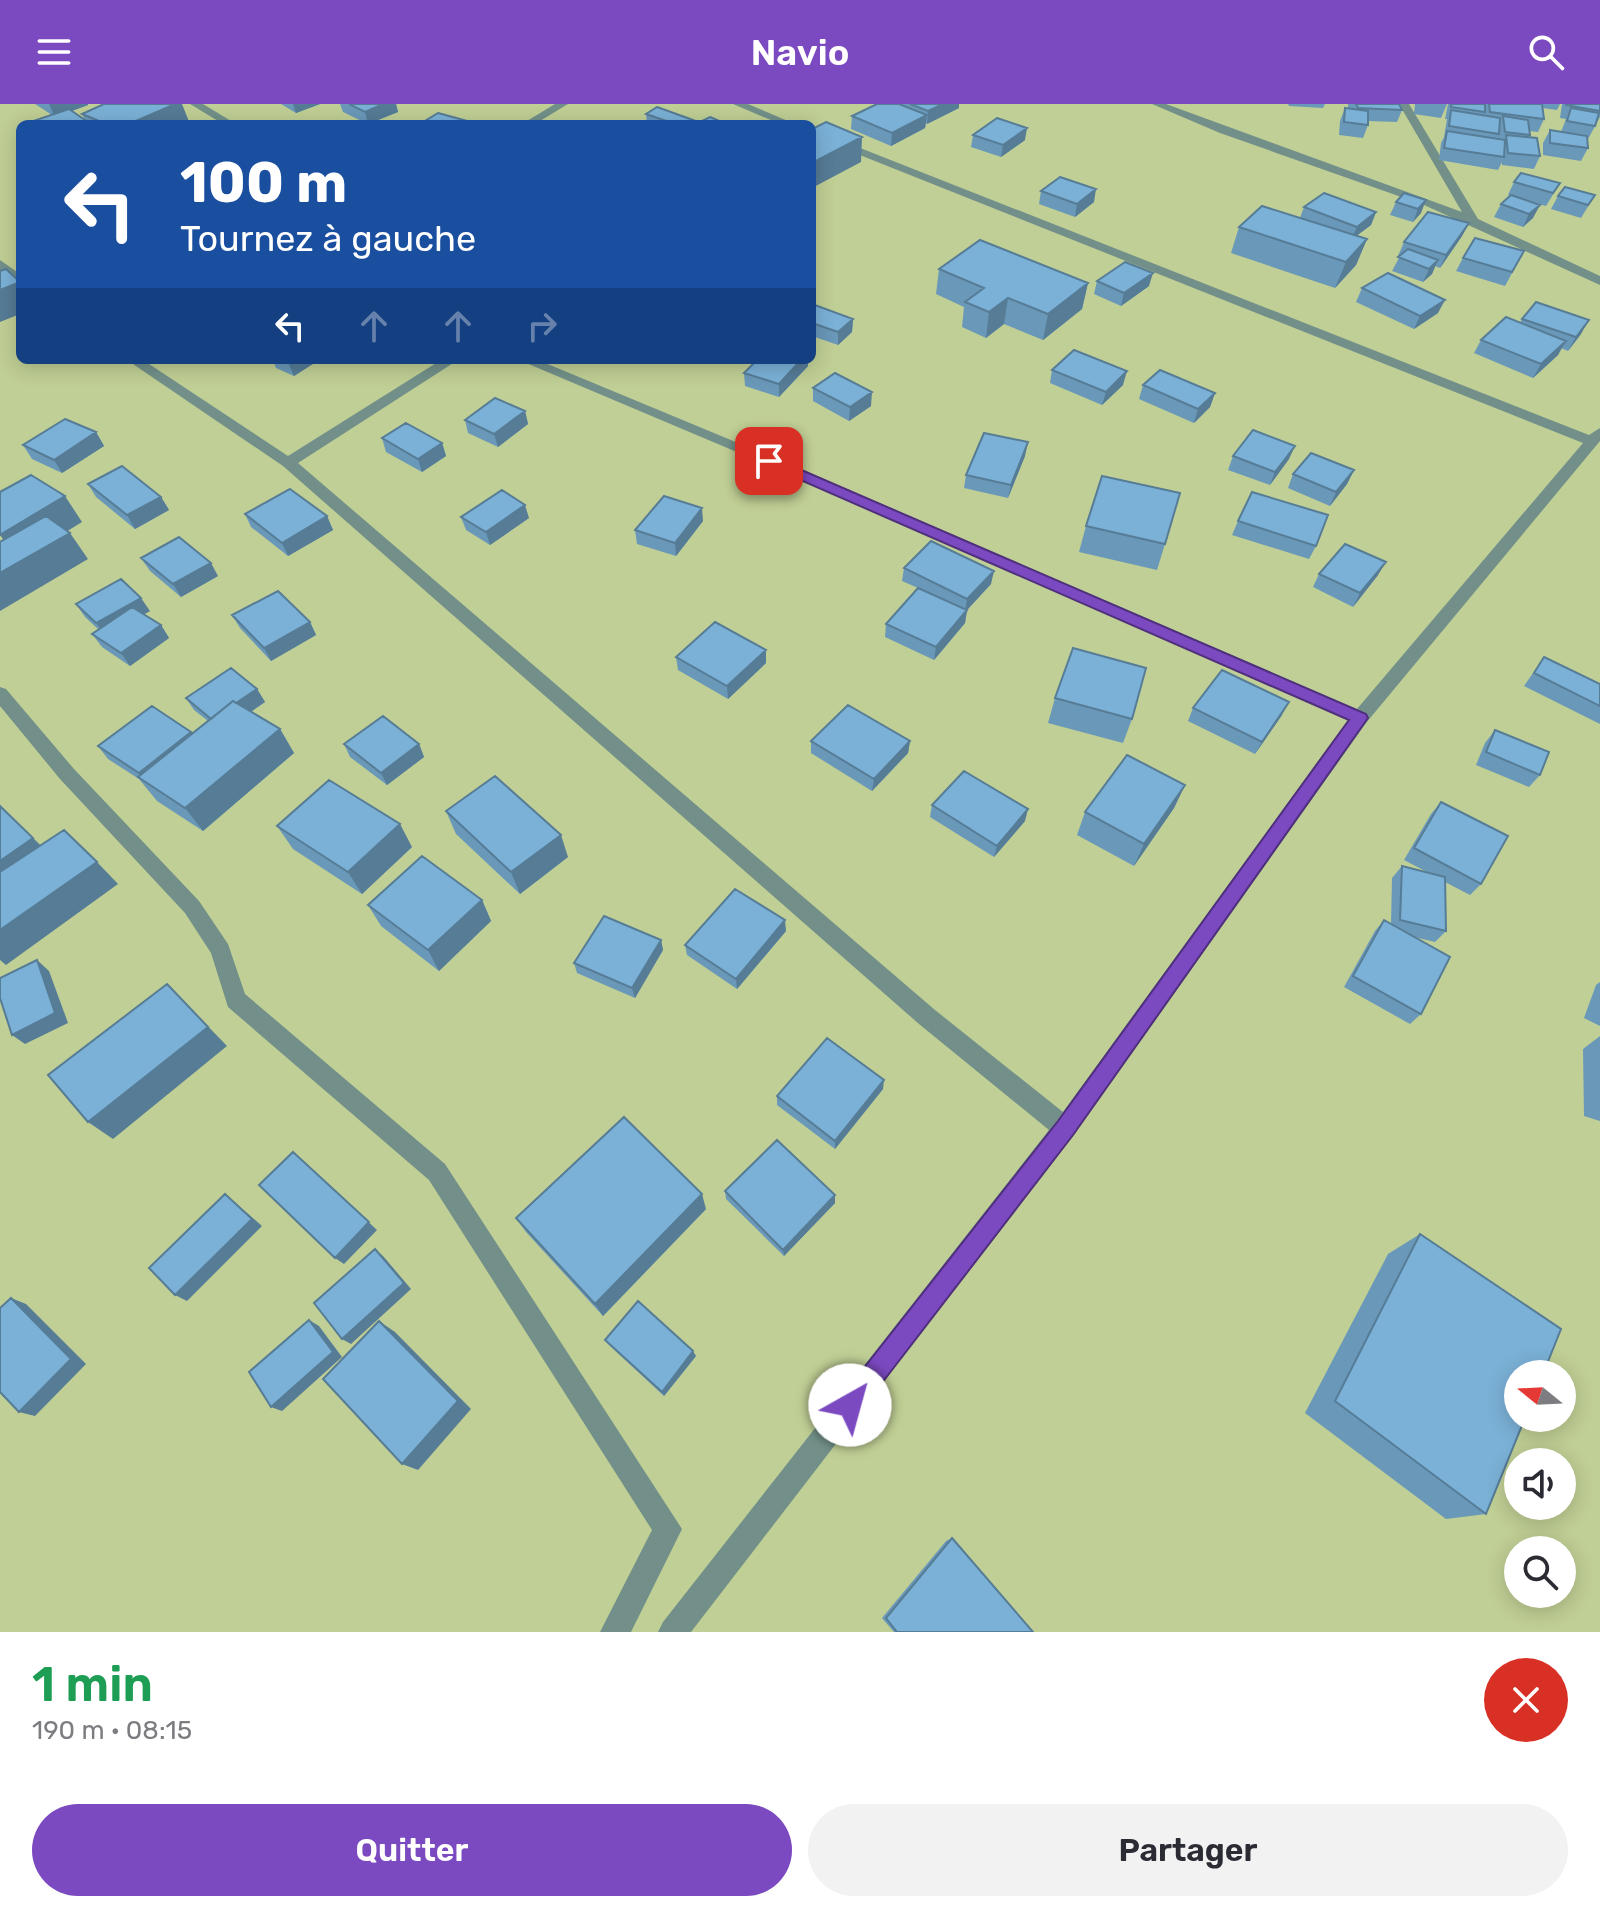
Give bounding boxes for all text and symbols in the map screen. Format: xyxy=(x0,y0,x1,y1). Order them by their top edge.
icon: menu xyxy=(32,30,76,74)
icon: search xyxy=(1524,30,1568,74)
text: Navio xyxy=(751,31,849,74)
text: 100 m xyxy=(180,150,347,216)
icon: left xyxy=(48,152,152,256)
text: Tournez à gauche xyxy=(180,217,476,260)
icon: left xyxy=(268,304,312,348)
icon: ahead xyxy=(352,304,396,348)
icon: ahead xyxy=(436,304,480,348)
icon: right xyxy=(520,304,564,348)
pin xyxy=(735,427,803,495)
icon: arrive xyxy=(747,439,791,483)
north arrow xyxy=(1504,1360,1576,1432)
map controls xyxy=(1504,1360,1576,1608)
position arrow xyxy=(808,1363,892,1447)
button: sound xyxy=(1504,1448,1576,1520)
button: search xyxy=(1504,1536,1576,1608)
text: 1 min xyxy=(32,1656,153,1713)
button: close xyxy=(1484,1658,1568,1742)
text: 190 m · 08:15 xyxy=(32,1715,192,1746)
button: Quitter xyxy=(32,1804,792,1896)
button: Partager xyxy=(808,1804,1568,1896)

